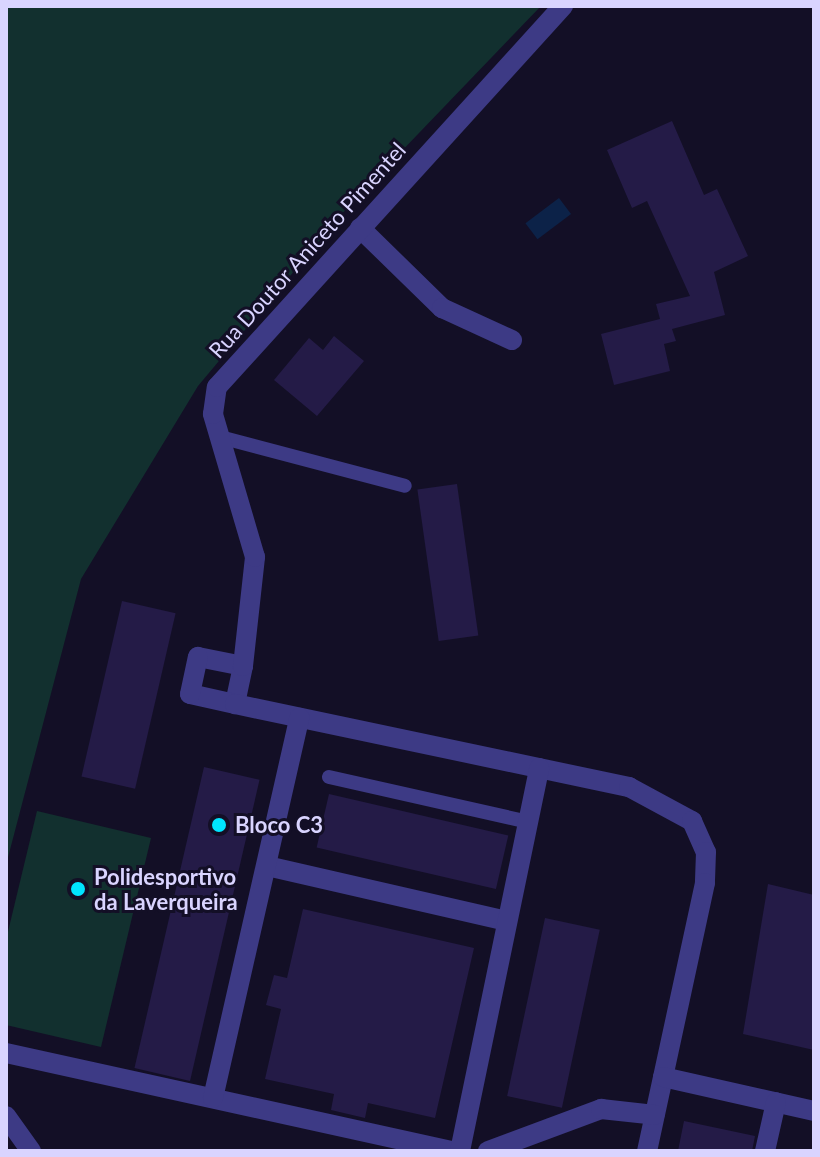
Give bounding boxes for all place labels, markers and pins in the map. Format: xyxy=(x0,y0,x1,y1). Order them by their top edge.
place label: Bloco C3 xyxy=(235,812,323,838)
marker: Bloco C3 xyxy=(210,816,228,834)
place label: Polidesportivo da Laverqueira xyxy=(94,863,238,914)
marker: Polidesportivo da Laverqueira xyxy=(69,880,87,898)

